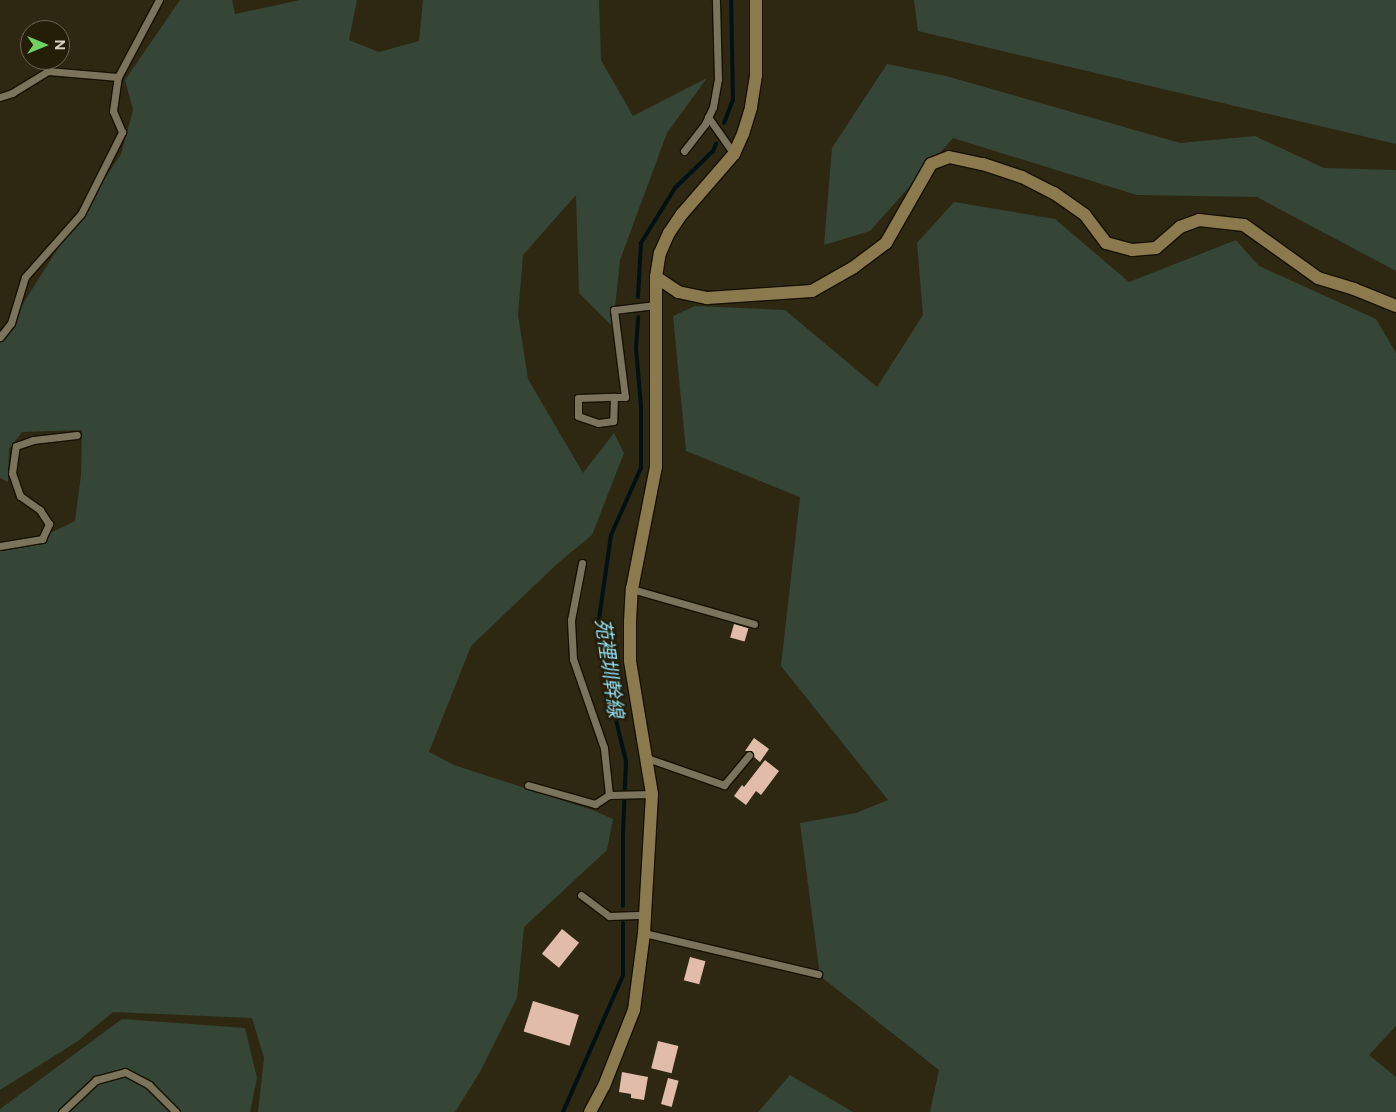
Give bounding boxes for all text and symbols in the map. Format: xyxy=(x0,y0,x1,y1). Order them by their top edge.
north arrow xyxy=(20,20,70,70)
text: N xyxy=(51,40,68,50)
water label: 苑裡圳幹線 xyxy=(590,617,628,719)

